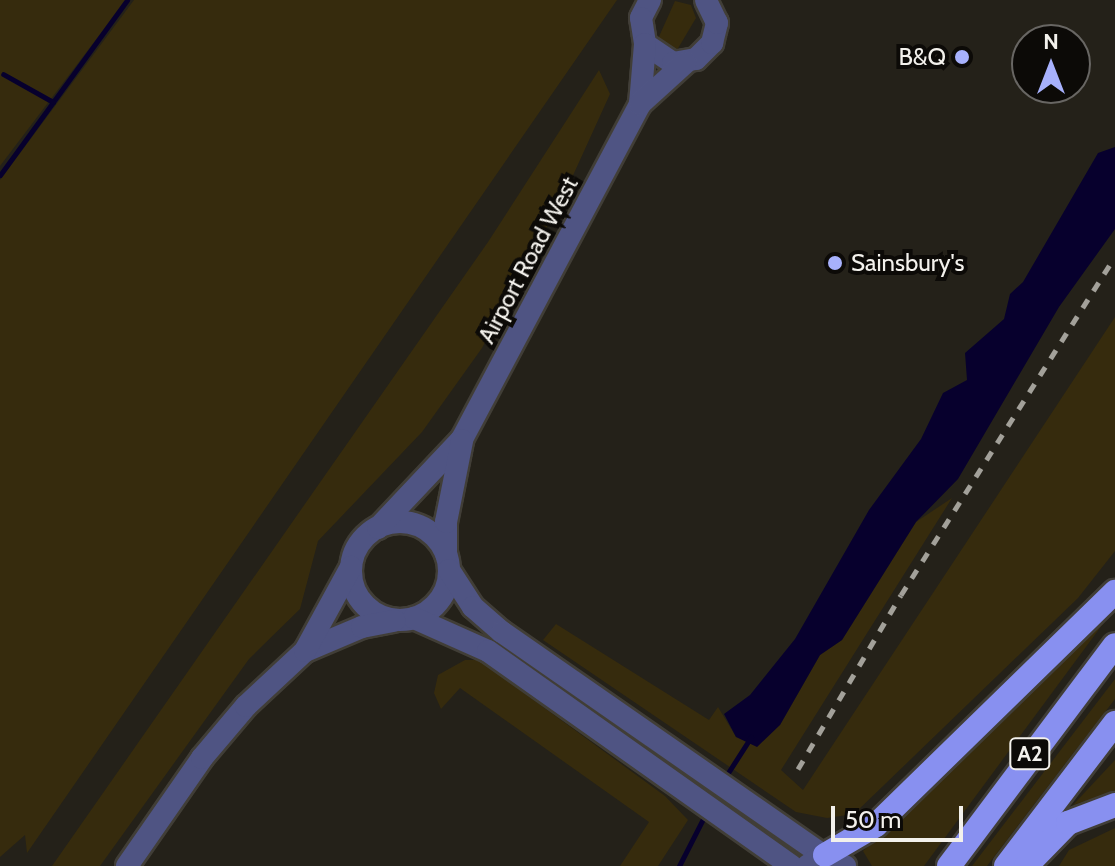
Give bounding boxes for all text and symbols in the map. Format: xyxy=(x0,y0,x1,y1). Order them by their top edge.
north arrow xyxy=(1011,24,1091,104)
text: N xyxy=(1043,28,1059,55)
place label: B&Q xyxy=(899,43,946,71)
marker: B&Q xyxy=(953,48,971,66)
street label: Airport Road West xyxy=(472,172,584,348)
place label: Sainsbury's xyxy=(851,249,964,277)
marker: Sainsbury's xyxy=(826,254,844,272)
road number: A2 xyxy=(1008,736,1052,772)
scale bar xyxy=(835,790,967,840)
text: 50 m xyxy=(845,805,901,834)

